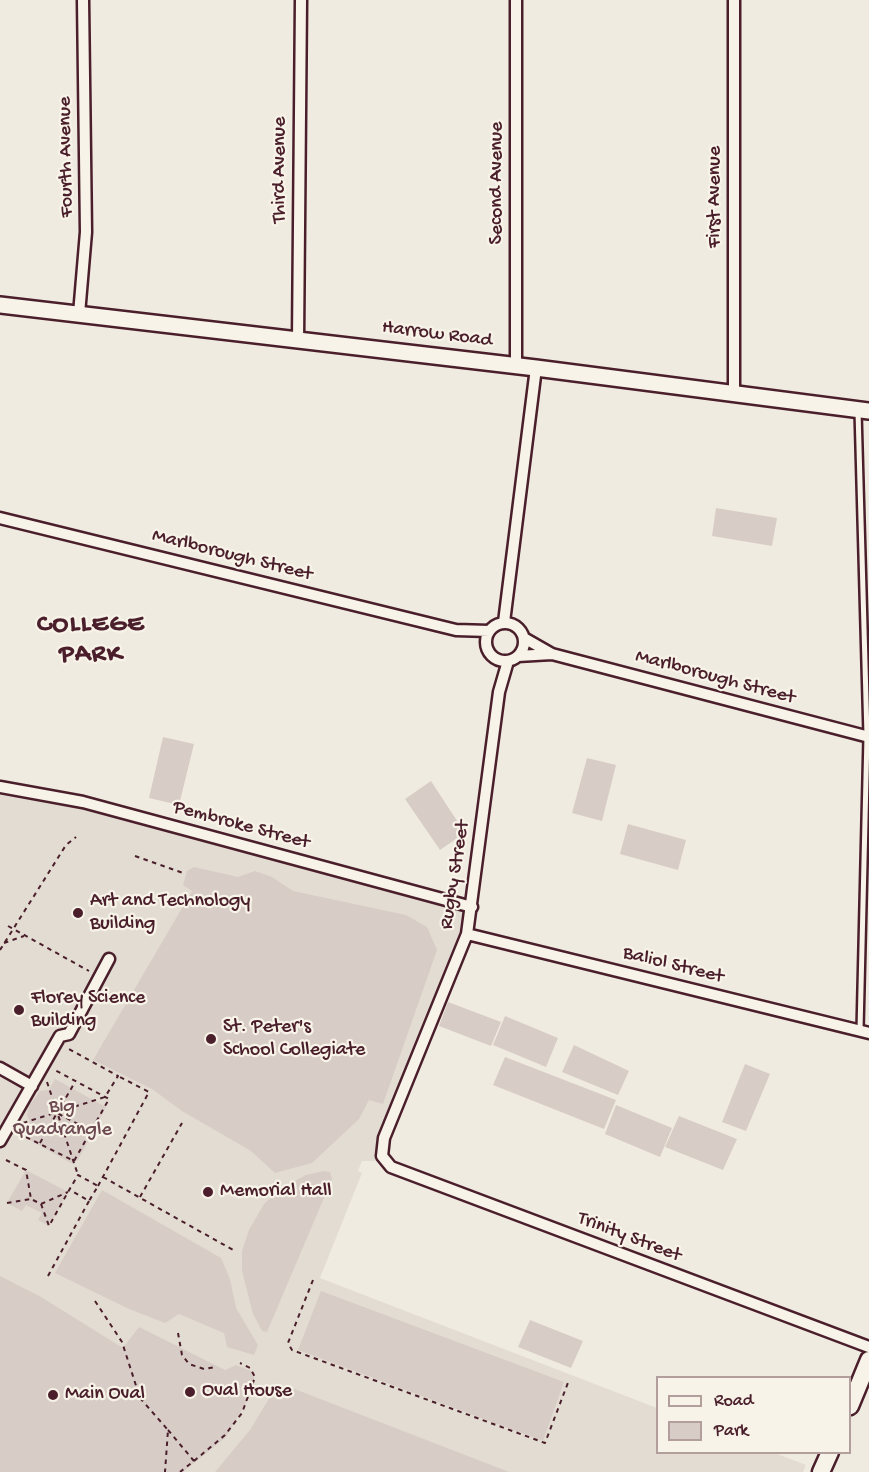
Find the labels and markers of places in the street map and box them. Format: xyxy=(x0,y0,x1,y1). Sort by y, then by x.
place label: Art and Technology Building xyxy=(90,890,250,937)
marker: Art and Technology Building xyxy=(71,906,85,920)
place label: Florey Science Building xyxy=(31,987,145,1034)
marker: Florey Science Building xyxy=(12,1003,26,1017)
place label: St. Peter's School Collegiate xyxy=(223,1016,365,1063)
marker: St. Peter's School Collegiate xyxy=(204,1032,218,1046)
place label: Memorial Hall xyxy=(220,1180,332,1204)
marker: Memorial Hall xyxy=(201,1185,215,1199)
place label: Oval House xyxy=(202,1380,292,1404)
place label: Main Oval xyxy=(65,1383,145,1407)
marker: Oval House xyxy=(183,1385,197,1399)
marker: Main Oval xyxy=(46,1388,60,1402)

